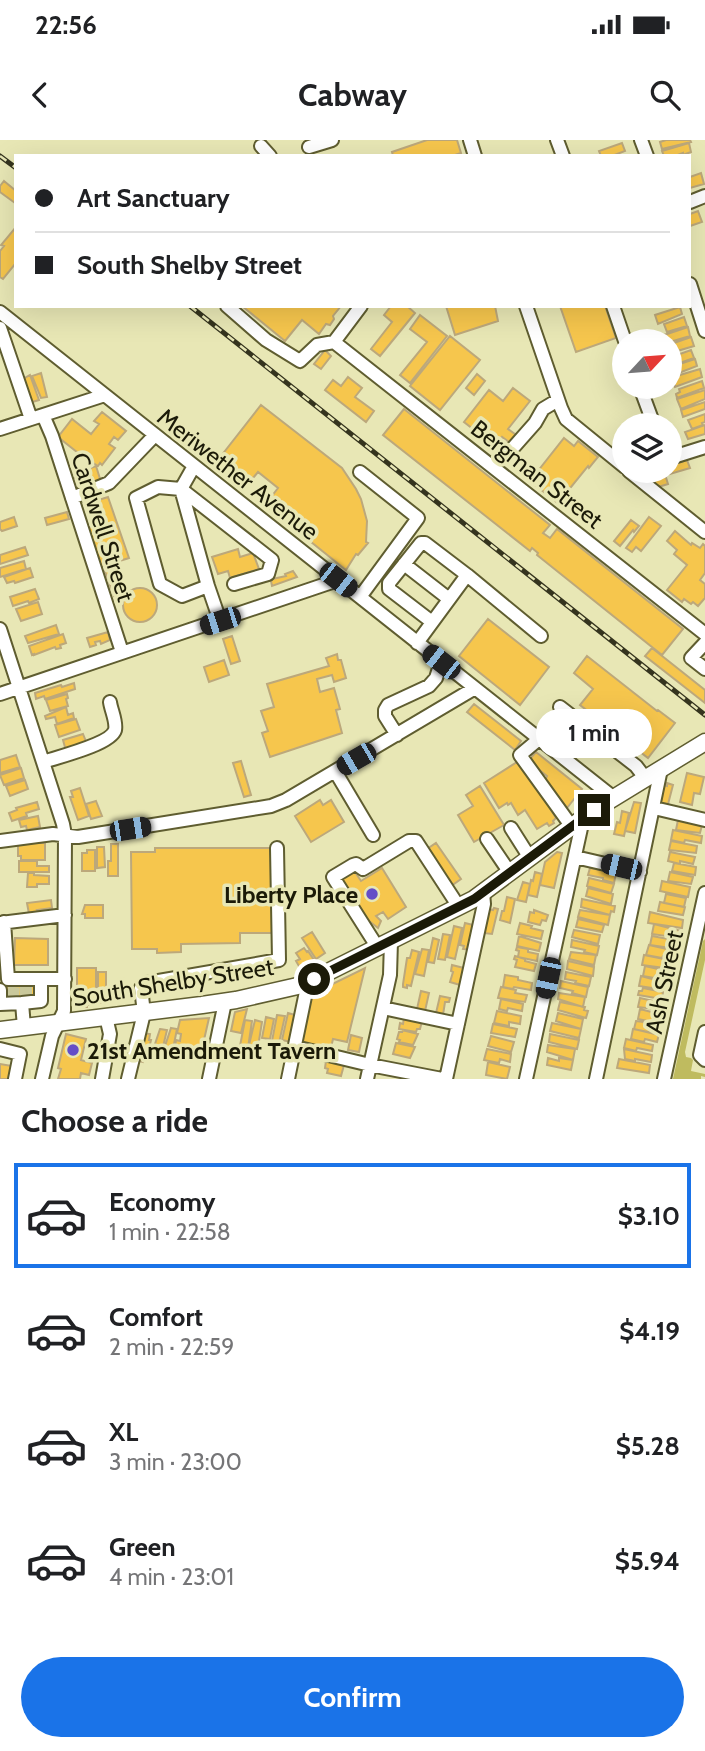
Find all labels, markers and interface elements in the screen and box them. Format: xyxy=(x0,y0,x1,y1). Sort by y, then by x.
text: 22:56 xyxy=(35,9,97,41)
text: Cabway xyxy=(298,75,407,114)
icon: back xyxy=(21,76,59,114)
icon: search xyxy=(646,76,684,114)
text: Art Sanctuary xyxy=(77,182,230,214)
text: South Shelby Street xyxy=(77,249,302,281)
north arrow xyxy=(612,329,682,399)
map controls xyxy=(612,329,682,483)
street label: Meriwether Avenue xyxy=(152,402,324,546)
button: layers xyxy=(612,413,682,483)
street label: Bergman Street xyxy=(465,414,609,534)
street label: Cardwell Street xyxy=(65,449,141,605)
car xyxy=(315,559,362,601)
car xyxy=(197,605,244,637)
car xyxy=(418,641,465,683)
callout: 1 min xyxy=(536,708,652,758)
text: 1 min xyxy=(568,719,620,747)
car xyxy=(333,739,380,779)
route end xyxy=(578,794,610,826)
car xyxy=(108,815,153,843)
car xyxy=(599,852,644,882)
place label: Liberty Place xyxy=(224,880,358,909)
marker: Liberty Place xyxy=(364,886,380,902)
street label: Ash Street xyxy=(639,928,689,1036)
street label: South Shelby Street xyxy=(70,952,276,1012)
car xyxy=(534,955,563,1001)
route start xyxy=(298,963,330,995)
place label: 21st Amendment Tavern xyxy=(87,1036,336,1065)
marker: 21st Amendment Tavern xyxy=(65,1042,81,1058)
text: Choose a ride xyxy=(21,1101,208,1140)
icon: car xyxy=(25,1184,88,1247)
text: Economy xyxy=(109,1186,215,1218)
text: $3.10 xyxy=(618,1200,680,1232)
text: 1 min · 22:58 xyxy=(109,1218,231,1246)
icon: car xyxy=(25,1299,88,1362)
text: Comfort xyxy=(109,1301,203,1333)
text: $4.19 xyxy=(619,1315,680,1347)
text: 2 min · 22:59 xyxy=(109,1333,234,1361)
icon: car xyxy=(25,1414,88,1477)
text: XL xyxy=(109,1416,138,1448)
text: $5.28 xyxy=(616,1430,680,1462)
text: 3 min · 23:00 xyxy=(109,1448,242,1476)
icon: car xyxy=(25,1529,88,1592)
text: Green xyxy=(109,1531,176,1563)
text: $5.94 xyxy=(615,1545,680,1577)
text: 4 min · 23:01 xyxy=(109,1563,234,1591)
button: Confirm xyxy=(21,1657,684,1737)

